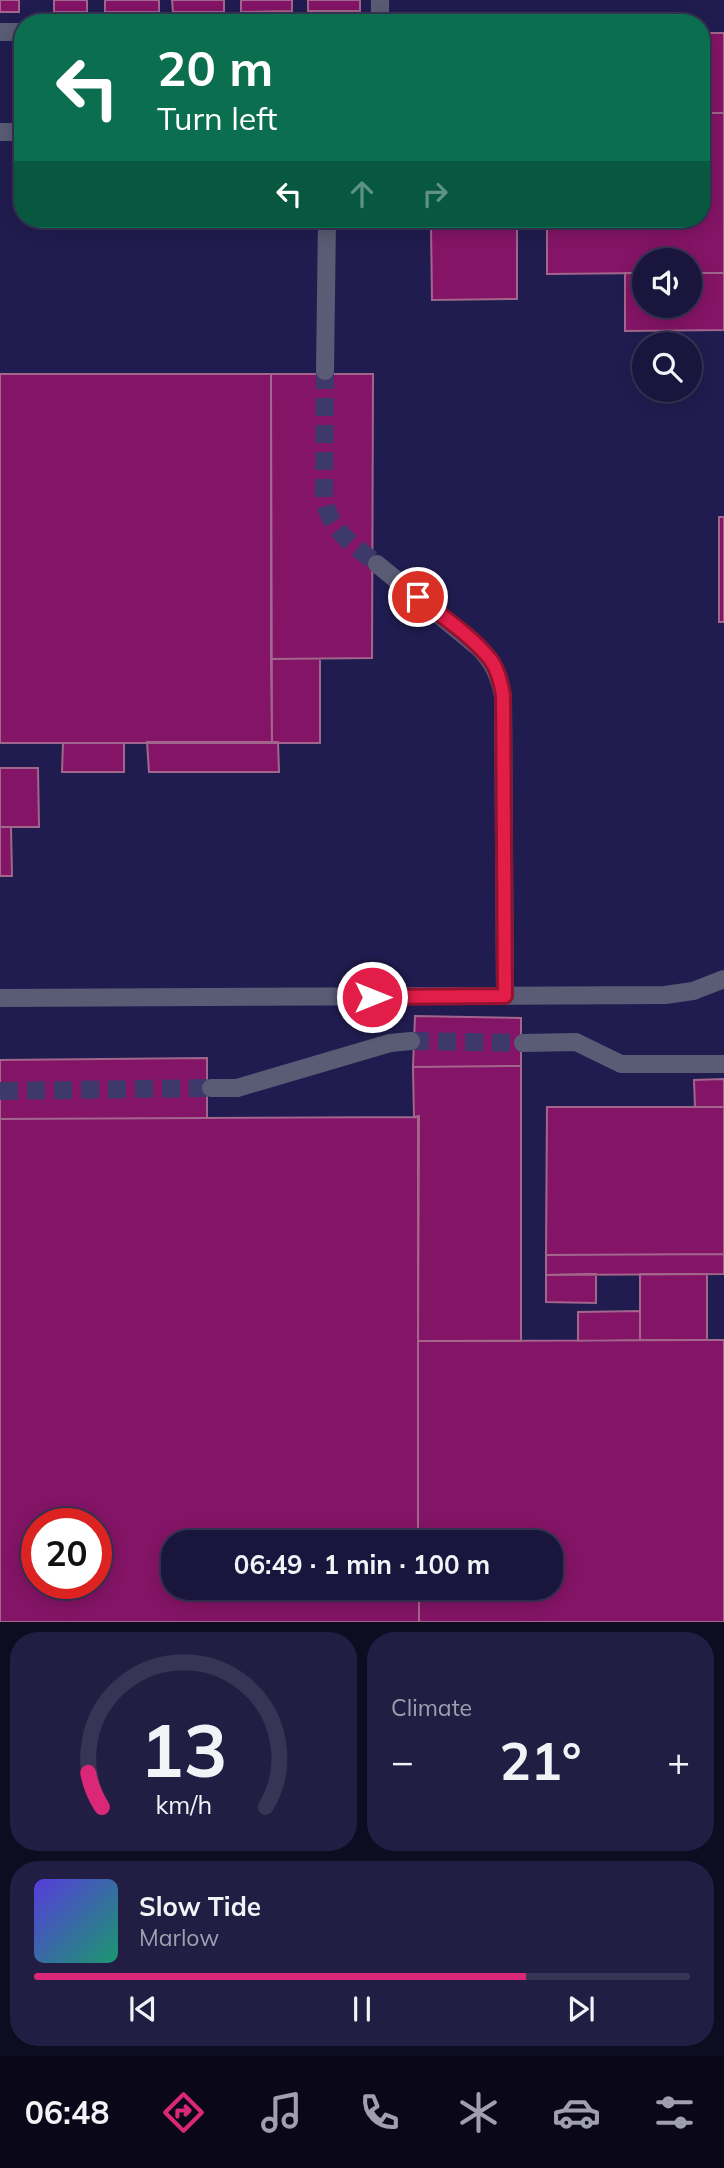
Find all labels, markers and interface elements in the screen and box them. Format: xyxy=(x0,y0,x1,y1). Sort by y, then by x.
text: 20 m xyxy=(157,37,273,98)
icon: left xyxy=(42,42,133,133)
text: Turn left xyxy=(157,98,277,138)
icon: left xyxy=(270,175,308,213)
icon: ahead xyxy=(343,175,381,213)
icon: right xyxy=(416,175,454,213)
map controls xyxy=(632,248,702,402)
button: sound xyxy=(632,248,702,318)
button: search xyxy=(632,332,702,402)
pin xyxy=(388,567,448,627)
icon: arrive xyxy=(399,578,437,616)
position arrow xyxy=(335,960,409,1034)
speed limit sign: 20 xyxy=(21,1508,112,1599)
text: 06:49 · 1 min · 100 m xyxy=(234,1548,490,1581)
text: Climate xyxy=(391,1693,472,1722)
text: 13 xyxy=(140,1705,227,1796)
text: 21° xyxy=(499,1728,582,1793)
text: − xyxy=(391,1737,414,1785)
text: + xyxy=(667,1737,690,1785)
text: km/h xyxy=(155,1789,212,1820)
text: Slow Tide xyxy=(139,1890,261,1923)
text: Marlow xyxy=(139,1923,219,1952)
icon: previous xyxy=(124,1990,162,2028)
icon: pause xyxy=(343,1990,381,2028)
icon: next xyxy=(562,1990,600,2028)
icon: directions xyxy=(159,2088,208,2137)
icon: music xyxy=(257,2088,306,2137)
icon: phone xyxy=(355,2088,404,2137)
icon: climate xyxy=(454,2088,503,2137)
icon: car xyxy=(552,2088,601,2137)
icon: filters xyxy=(650,2088,699,2137)
text: 06:48 xyxy=(25,2092,109,2132)

